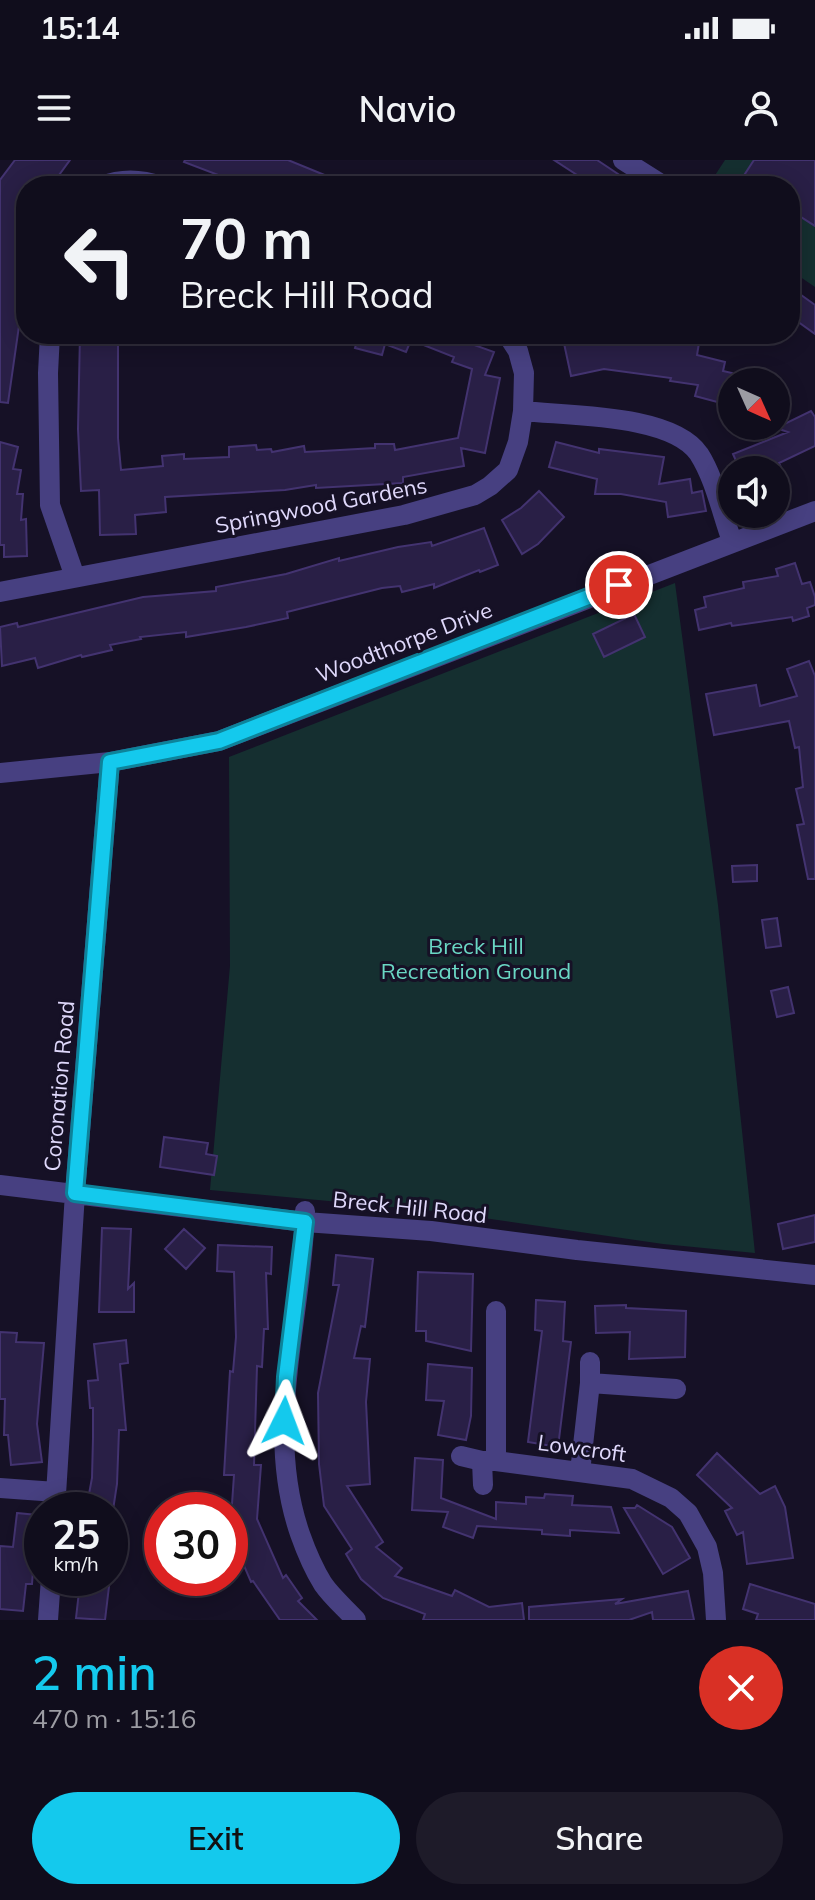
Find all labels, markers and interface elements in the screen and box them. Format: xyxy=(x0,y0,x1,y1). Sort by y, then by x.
text: 15:14 xyxy=(40,9,119,47)
icon: menu xyxy=(32,86,76,130)
text: Navio xyxy=(359,86,456,131)
icon: person xyxy=(739,86,783,130)
text: 70 m xyxy=(180,203,313,273)
icon: left xyxy=(48,208,152,312)
text: Breck Hill Road xyxy=(180,272,434,317)
north arrow xyxy=(718,368,790,440)
map controls xyxy=(718,368,790,528)
button: sound xyxy=(718,456,790,528)
street label: Springwood Gardens xyxy=(213,471,429,539)
pin xyxy=(585,551,653,619)
icon: arrive xyxy=(597,563,641,607)
street label: Woodthorpe Drive xyxy=(312,595,496,689)
park label: Breck Hill Recreation Ground xyxy=(381,932,571,985)
street label: Coronation Road xyxy=(38,999,80,1173)
street label: Breck Hill Road xyxy=(331,1185,489,1229)
position arrow xyxy=(242,1379,326,1463)
street label: Lowcroft xyxy=(536,1428,628,1468)
speed limit sign: 30 xyxy=(144,1492,248,1596)
text: 25 xyxy=(52,1509,100,1559)
text: km/h xyxy=(53,1551,99,1576)
text: 2 min xyxy=(32,1642,157,1702)
button: close xyxy=(699,1646,783,1730)
text: 470 m · 15:16 xyxy=(32,1702,196,1735)
button: Exit xyxy=(32,1792,400,1884)
button: Share xyxy=(416,1792,783,1884)

